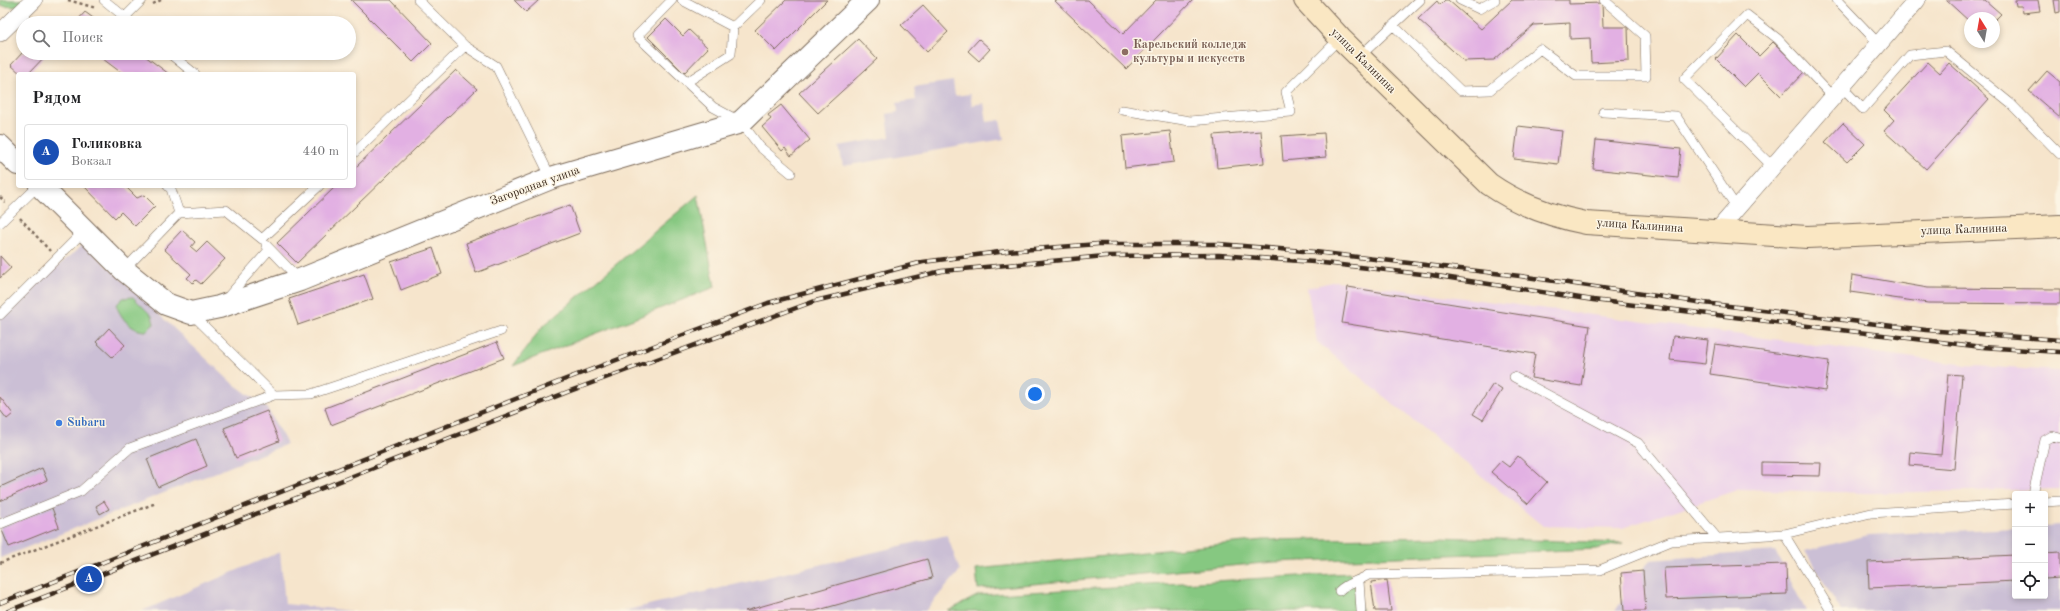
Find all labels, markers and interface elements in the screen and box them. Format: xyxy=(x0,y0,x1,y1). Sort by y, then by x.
north arrow xyxy=(1964,12,2000,48)
search box xyxy=(16,16,356,60)
street label: улица Калинина xyxy=(1328,26,1398,96)
icon: search xyxy=(30,27,52,49)
text: Поиск xyxy=(62,31,103,46)
place label: Карельский колледж культуры и искусств xyxy=(1133,39,1247,65)
marker: Карельский колледж культуры и искусств xyxy=(1120,47,1130,57)
text: Рядом xyxy=(32,90,81,107)
text: Голиковка xyxy=(71,137,142,152)
text: A xyxy=(41,145,51,158)
text: 440 m xyxy=(302,145,339,158)
text: Вокзал xyxy=(71,155,112,168)
street label: Загородная улица xyxy=(489,164,582,208)
street label: улица Калинина xyxy=(1596,217,1684,235)
street label: улица Калинина xyxy=(1920,222,2008,238)
your location xyxy=(1025,384,1045,404)
place label: Subaru xyxy=(67,417,106,429)
marker: Subaru xyxy=(54,418,64,428)
map controls xyxy=(2012,491,2048,599)
button: + xyxy=(2012,491,2048,527)
button: − xyxy=(2012,527,2048,563)
button: locate xyxy=(2012,563,2048,599)
pin: A xyxy=(76,564,102,594)

